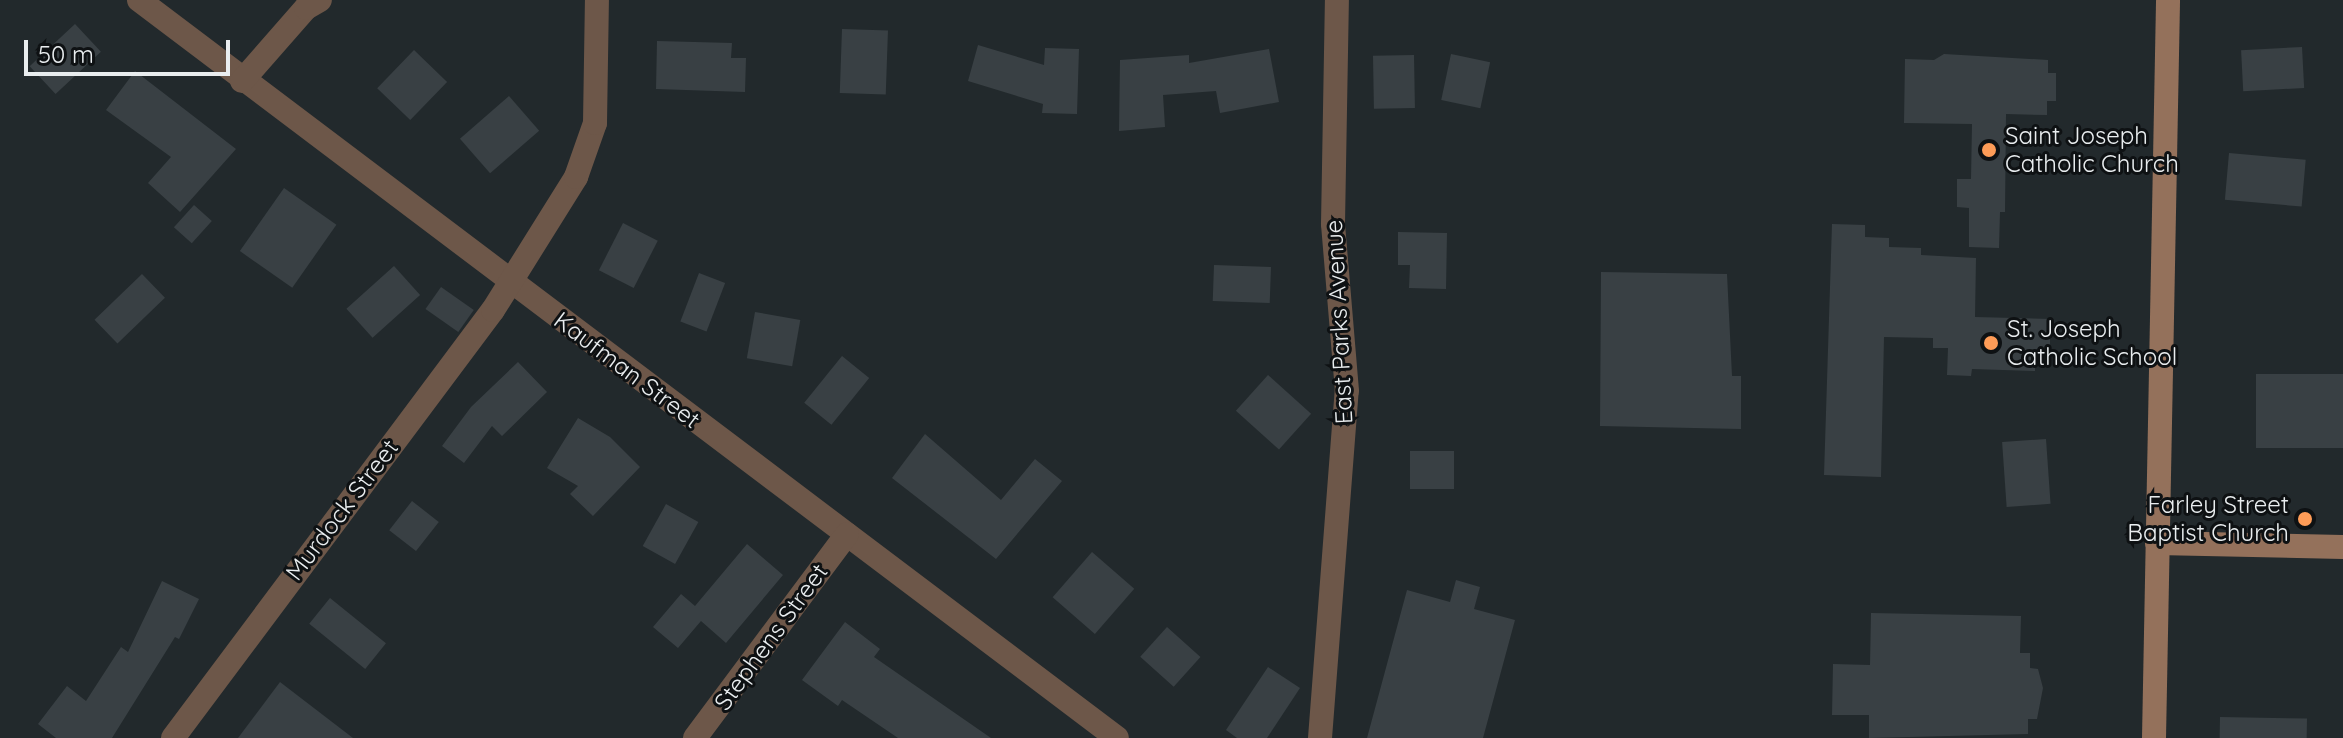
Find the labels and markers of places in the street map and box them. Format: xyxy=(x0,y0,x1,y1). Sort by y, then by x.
place label: Saint Joseph Catholic Church xyxy=(2005,122,2179,178)
marker: Saint Joseph Catholic Church xyxy=(1980,141,1998,159)
place label: St. Joseph Catholic School xyxy=(2007,315,2177,371)
marker: St. Joseph Catholic School xyxy=(1982,334,2000,352)
place label: Farley Street Baptist Church xyxy=(2127,491,2289,547)
marker: Farley Street Baptist Church xyxy=(2296,510,2314,528)

